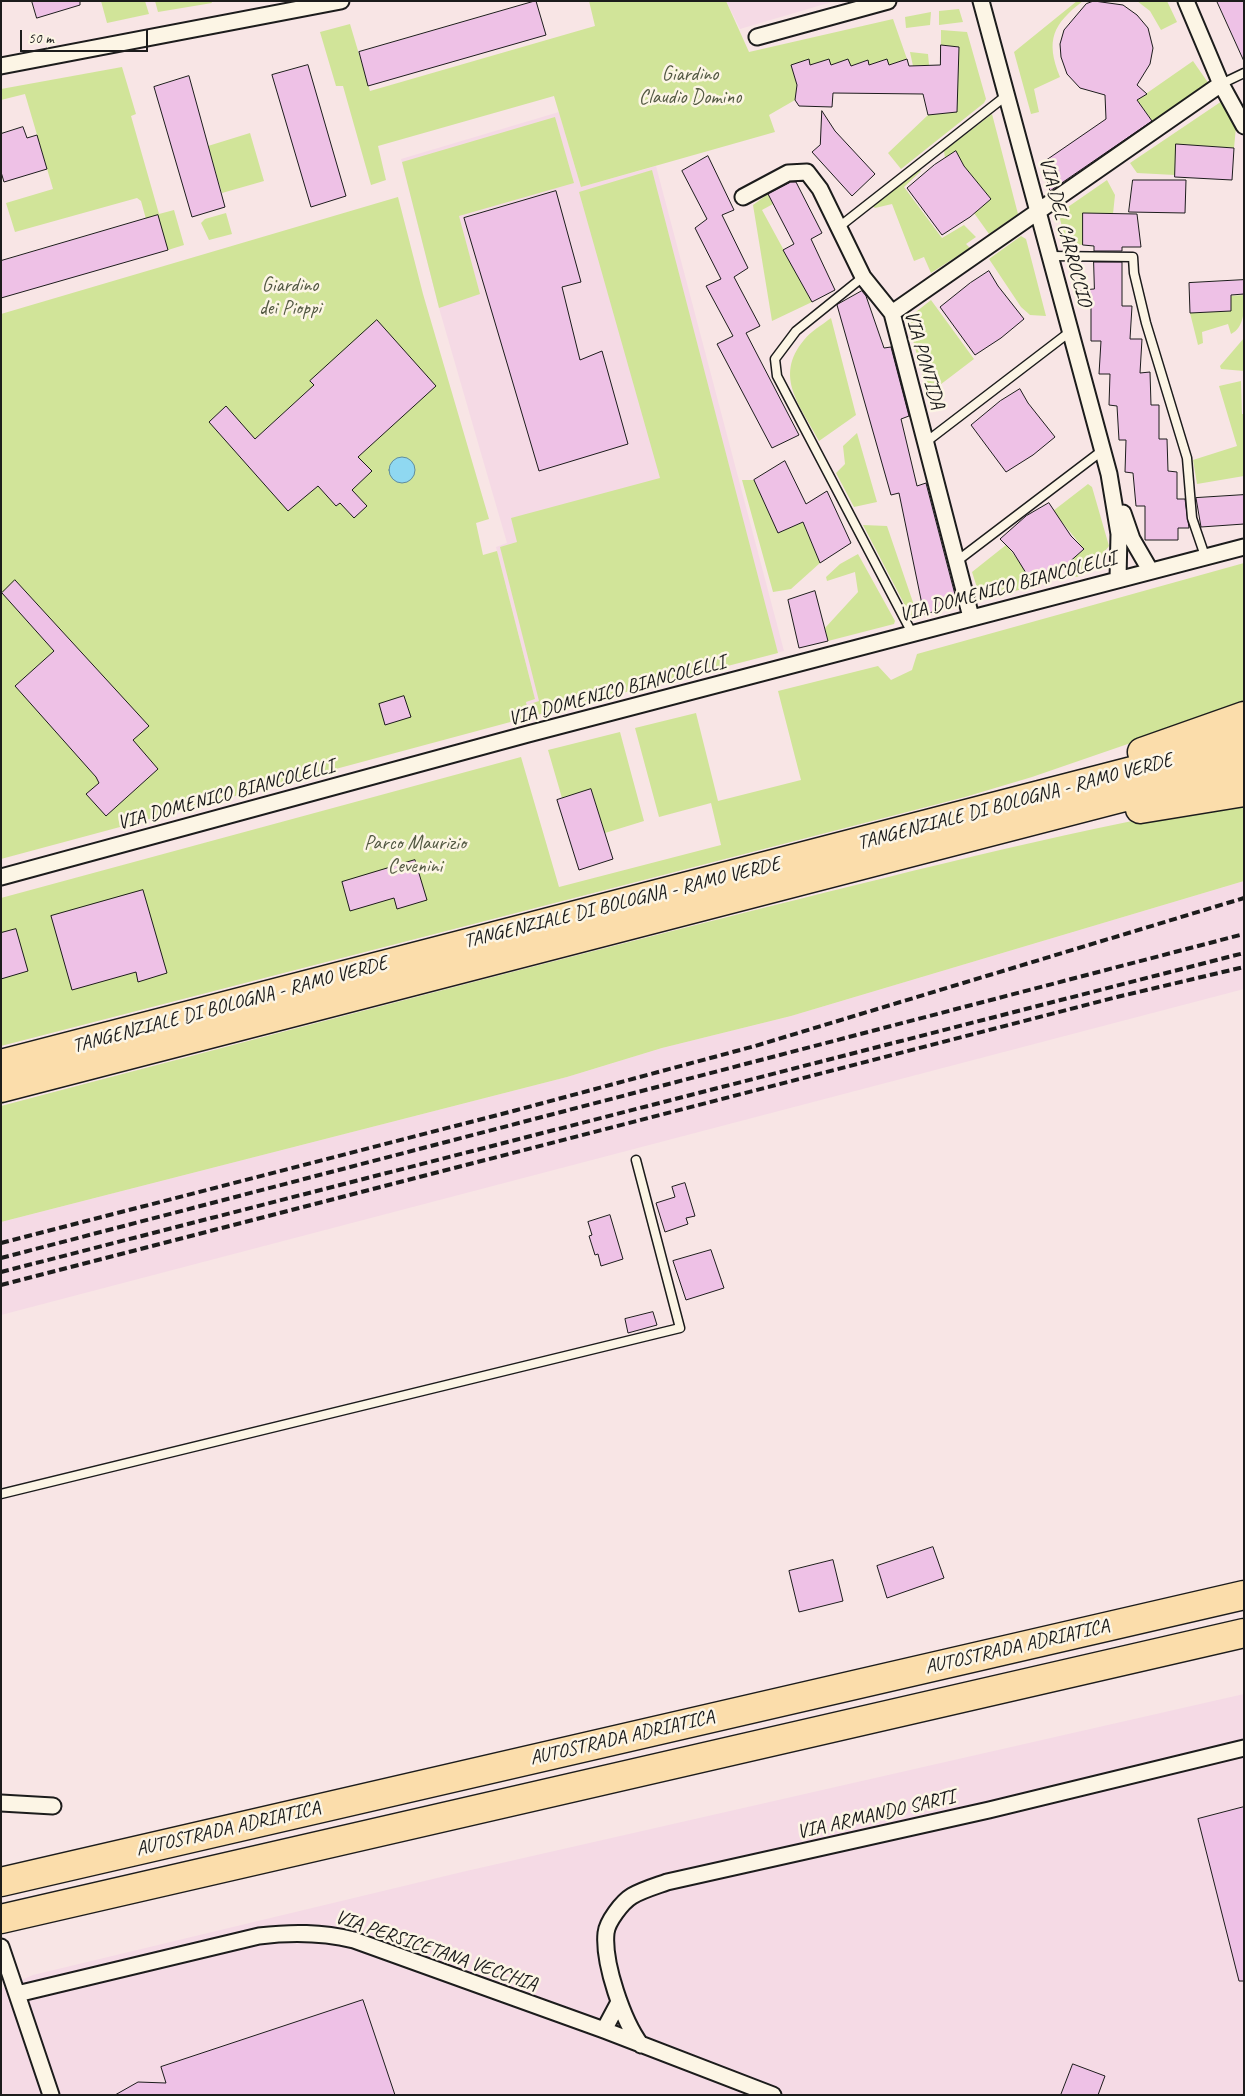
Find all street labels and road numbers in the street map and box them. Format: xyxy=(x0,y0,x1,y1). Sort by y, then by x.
street label: VIA DEL CARROCCIO xyxy=(1034,155,1096,309)
street label: VIA PONTIDA xyxy=(898,308,950,412)
street label: VIA DOMENICO BIANCOLELLI xyxy=(897,546,1119,628)
street label: VIA DOMENICO BIANCOLELLI xyxy=(506,650,728,732)
street label: TANGENZIALE DI BOLOGNA - RAMO VERDE xyxy=(855,748,1175,856)
street label: VIA DOMENICO BIANCOLELLI xyxy=(115,754,337,836)
street label: TANGENZIALE DI BOLOGNA - RAMO VERDE xyxy=(461,852,783,954)
street label: TANGENZIALE DI BOLOGNA - RAMO VERDE xyxy=(70,951,390,1059)
street label: AUTOSTRADA ADRIATICA xyxy=(923,1614,1111,1680)
street label: AUTOSTRADA ADRIATICA xyxy=(528,1705,716,1771)
street label: VIA ARMANDO SARTI xyxy=(795,1785,957,1845)
street label: AUTOSTRADA ADRIATICA xyxy=(134,1796,322,1862)
street label: VIA PERSICETANA VECCHIA xyxy=(332,1905,540,1997)

